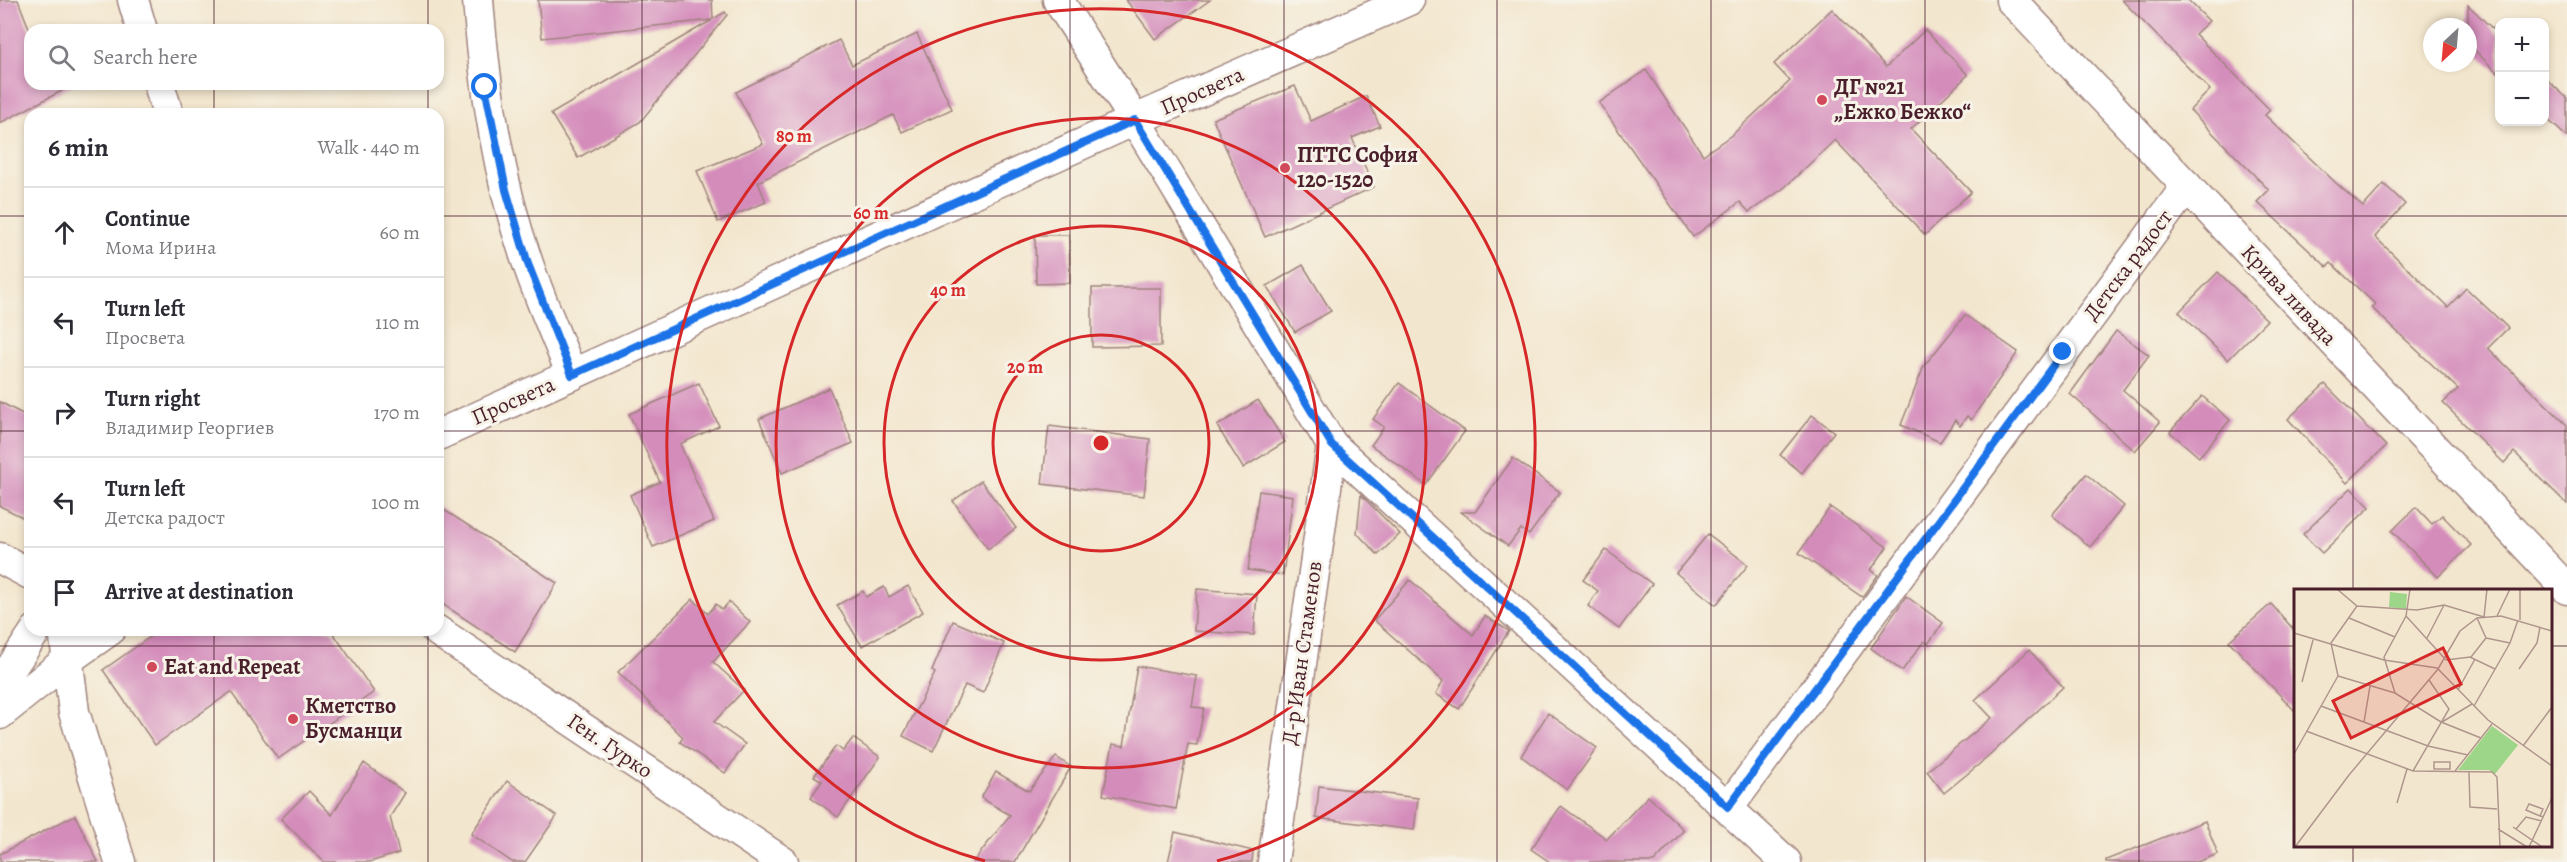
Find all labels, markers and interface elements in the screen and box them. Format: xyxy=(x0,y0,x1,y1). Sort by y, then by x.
north arrow xyxy=(2423,18,2477,72)
map controls xyxy=(2495,18,2549,126)
button: + xyxy=(2495,18,2549,72)
search box xyxy=(24,24,444,90)
icon: search xyxy=(45,41,78,74)
text: Search here xyxy=(93,42,198,72)
street label: Просвета xyxy=(1156,59,1249,123)
place label: ДГ №21 „Ежко Бежко“ xyxy=(1834,72,1971,127)
button: − xyxy=(2495,72,2549,126)
route start xyxy=(471,73,497,99)
marker: ДГ №21 „Ежко Бежко“ xyxy=(1815,93,1829,107)
text: 80 m xyxy=(776,124,812,148)
text: 6 min xyxy=(48,130,109,165)
text: Walk · 440 m xyxy=(318,134,420,161)
place label: ПТТС София 120-1520 xyxy=(1297,140,1418,195)
marker: ПТТС София 120-1520 xyxy=(1278,161,1292,175)
text: 60 m xyxy=(853,201,889,225)
street label: Детска радост xyxy=(2076,203,2180,327)
text: Continue xyxy=(105,204,190,234)
icon: ahead xyxy=(48,216,81,249)
text: 60 m xyxy=(380,219,420,246)
text: Мома Ирина xyxy=(105,234,216,261)
street label: Крива ливада xyxy=(2234,238,2344,353)
text: 40 m xyxy=(930,278,966,302)
text: Turn left xyxy=(105,294,185,324)
icon: left xyxy=(48,306,81,339)
text: 110 m xyxy=(375,309,420,336)
text: Просвета xyxy=(105,324,185,351)
route end xyxy=(2049,338,2075,364)
text: 20 m xyxy=(1007,355,1043,379)
street label: Просвета xyxy=(467,369,560,433)
text: Turn right xyxy=(105,384,201,414)
icon: right xyxy=(48,396,81,429)
text: 170 m xyxy=(374,399,420,426)
text: Владимир Георгиев xyxy=(105,414,274,441)
centre of rings xyxy=(1091,433,1111,453)
text: Turn left xyxy=(105,474,185,504)
icon: left xyxy=(48,486,81,519)
text: 100 m xyxy=(371,489,420,516)
text: Детска радост xyxy=(105,504,225,531)
street label: Д-р Иван Стаменов xyxy=(1274,559,1330,747)
icon: arrive xyxy=(48,576,81,609)
text: Arrive at destination xyxy=(105,577,294,607)
inset map xyxy=(2294,589,2552,847)
place label: Eat and Repeat xyxy=(164,652,301,682)
marker: Eat and Repeat xyxy=(145,660,159,674)
place label: Кметство Бусманци xyxy=(305,691,402,746)
street label: Ген. Гурко xyxy=(561,706,659,786)
marker: Кметство Бусманци xyxy=(286,712,300,726)

